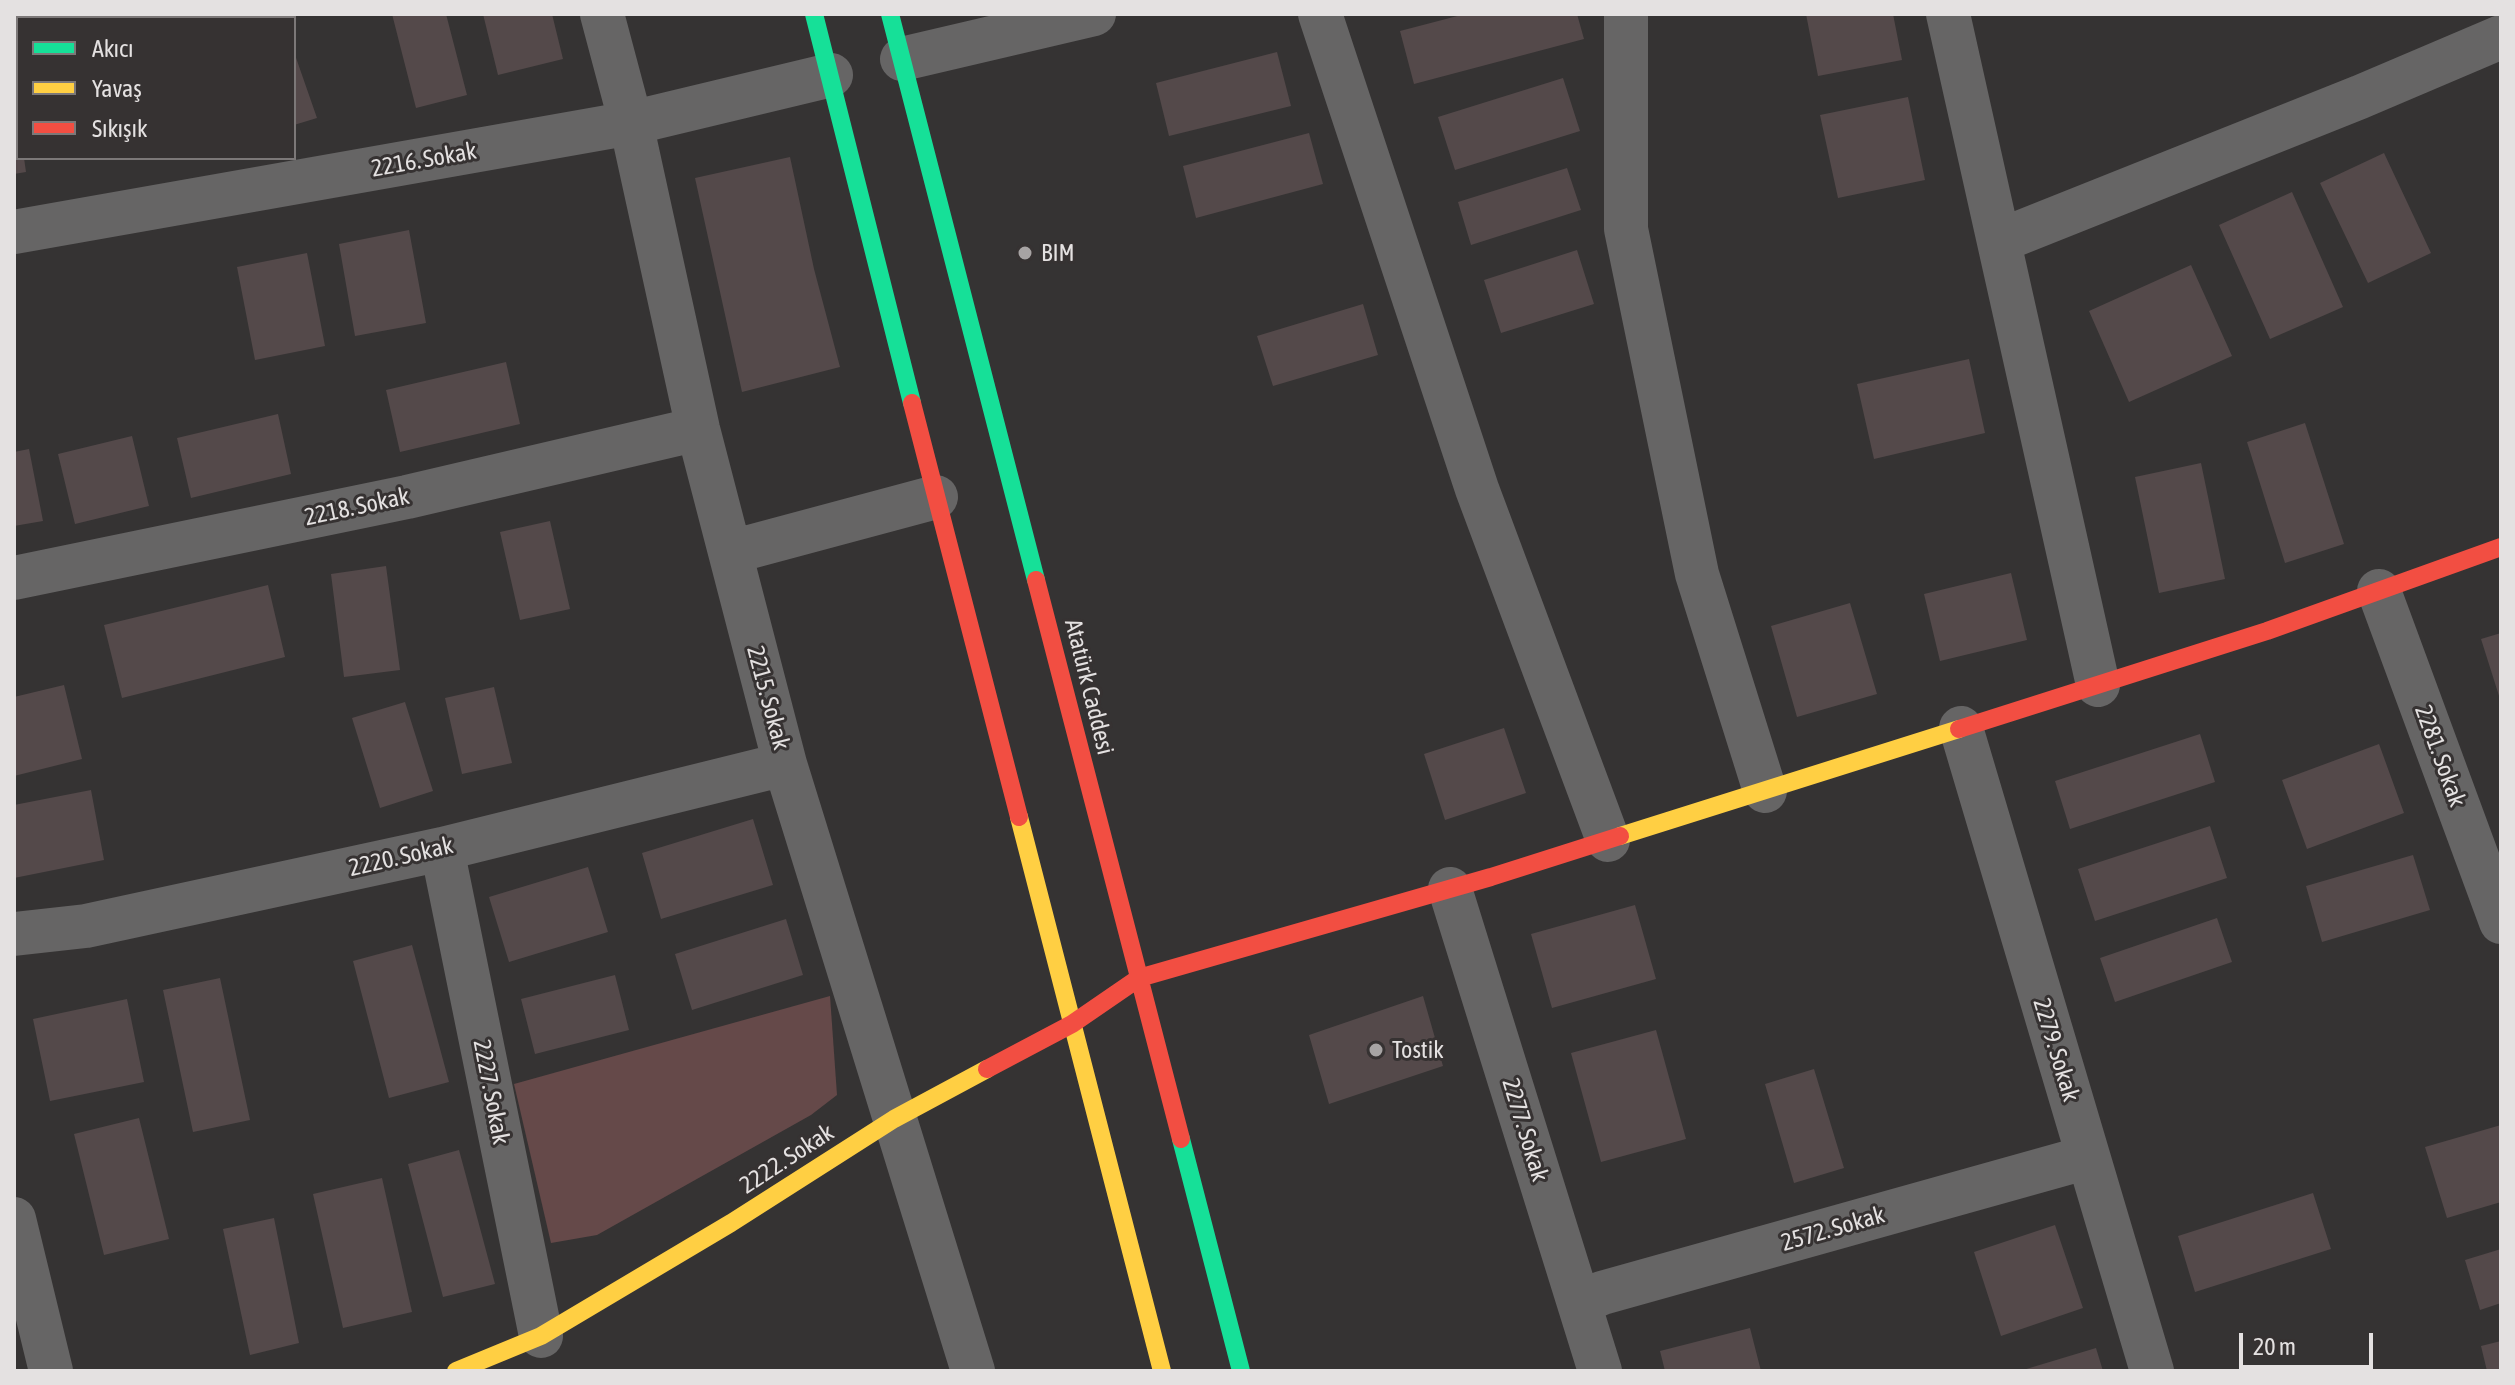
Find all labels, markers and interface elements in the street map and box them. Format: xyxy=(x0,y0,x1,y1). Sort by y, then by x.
legend xyxy=(16,16,296,160)
text: Akıcı xyxy=(92,35,134,62)
text: Yavaş xyxy=(92,75,142,102)
text: Sıkışık xyxy=(92,115,148,142)
street label: 2216. Sokak xyxy=(369,137,479,183)
place label: BIM xyxy=(1041,239,1075,267)
marker: BIM xyxy=(1016,244,1034,262)
street label: 2218. Sokak xyxy=(302,482,412,532)
street label: Atatürk Caddesi xyxy=(1058,616,1120,758)
street label: 2215. Sokak xyxy=(740,643,796,753)
street label: 2281. Sokak xyxy=(2408,701,2472,811)
street label: 2220. Sokak xyxy=(346,831,456,883)
street label: 2279. Sokak xyxy=(2027,995,2085,1105)
place label: Tostik xyxy=(1392,1036,1444,1064)
street label: 2227. Sokak xyxy=(467,1037,515,1147)
marker: Tostik xyxy=(1367,1041,1385,1059)
street label: 2277. Sokak xyxy=(1496,1075,1554,1185)
street label: 2222. Sokak xyxy=(735,1118,839,1200)
street label: 2572. Sokak xyxy=(1778,1201,1888,1257)
scale bar xyxy=(2243,1317,2377,1367)
text: 20 m xyxy=(2253,1333,2296,1360)

